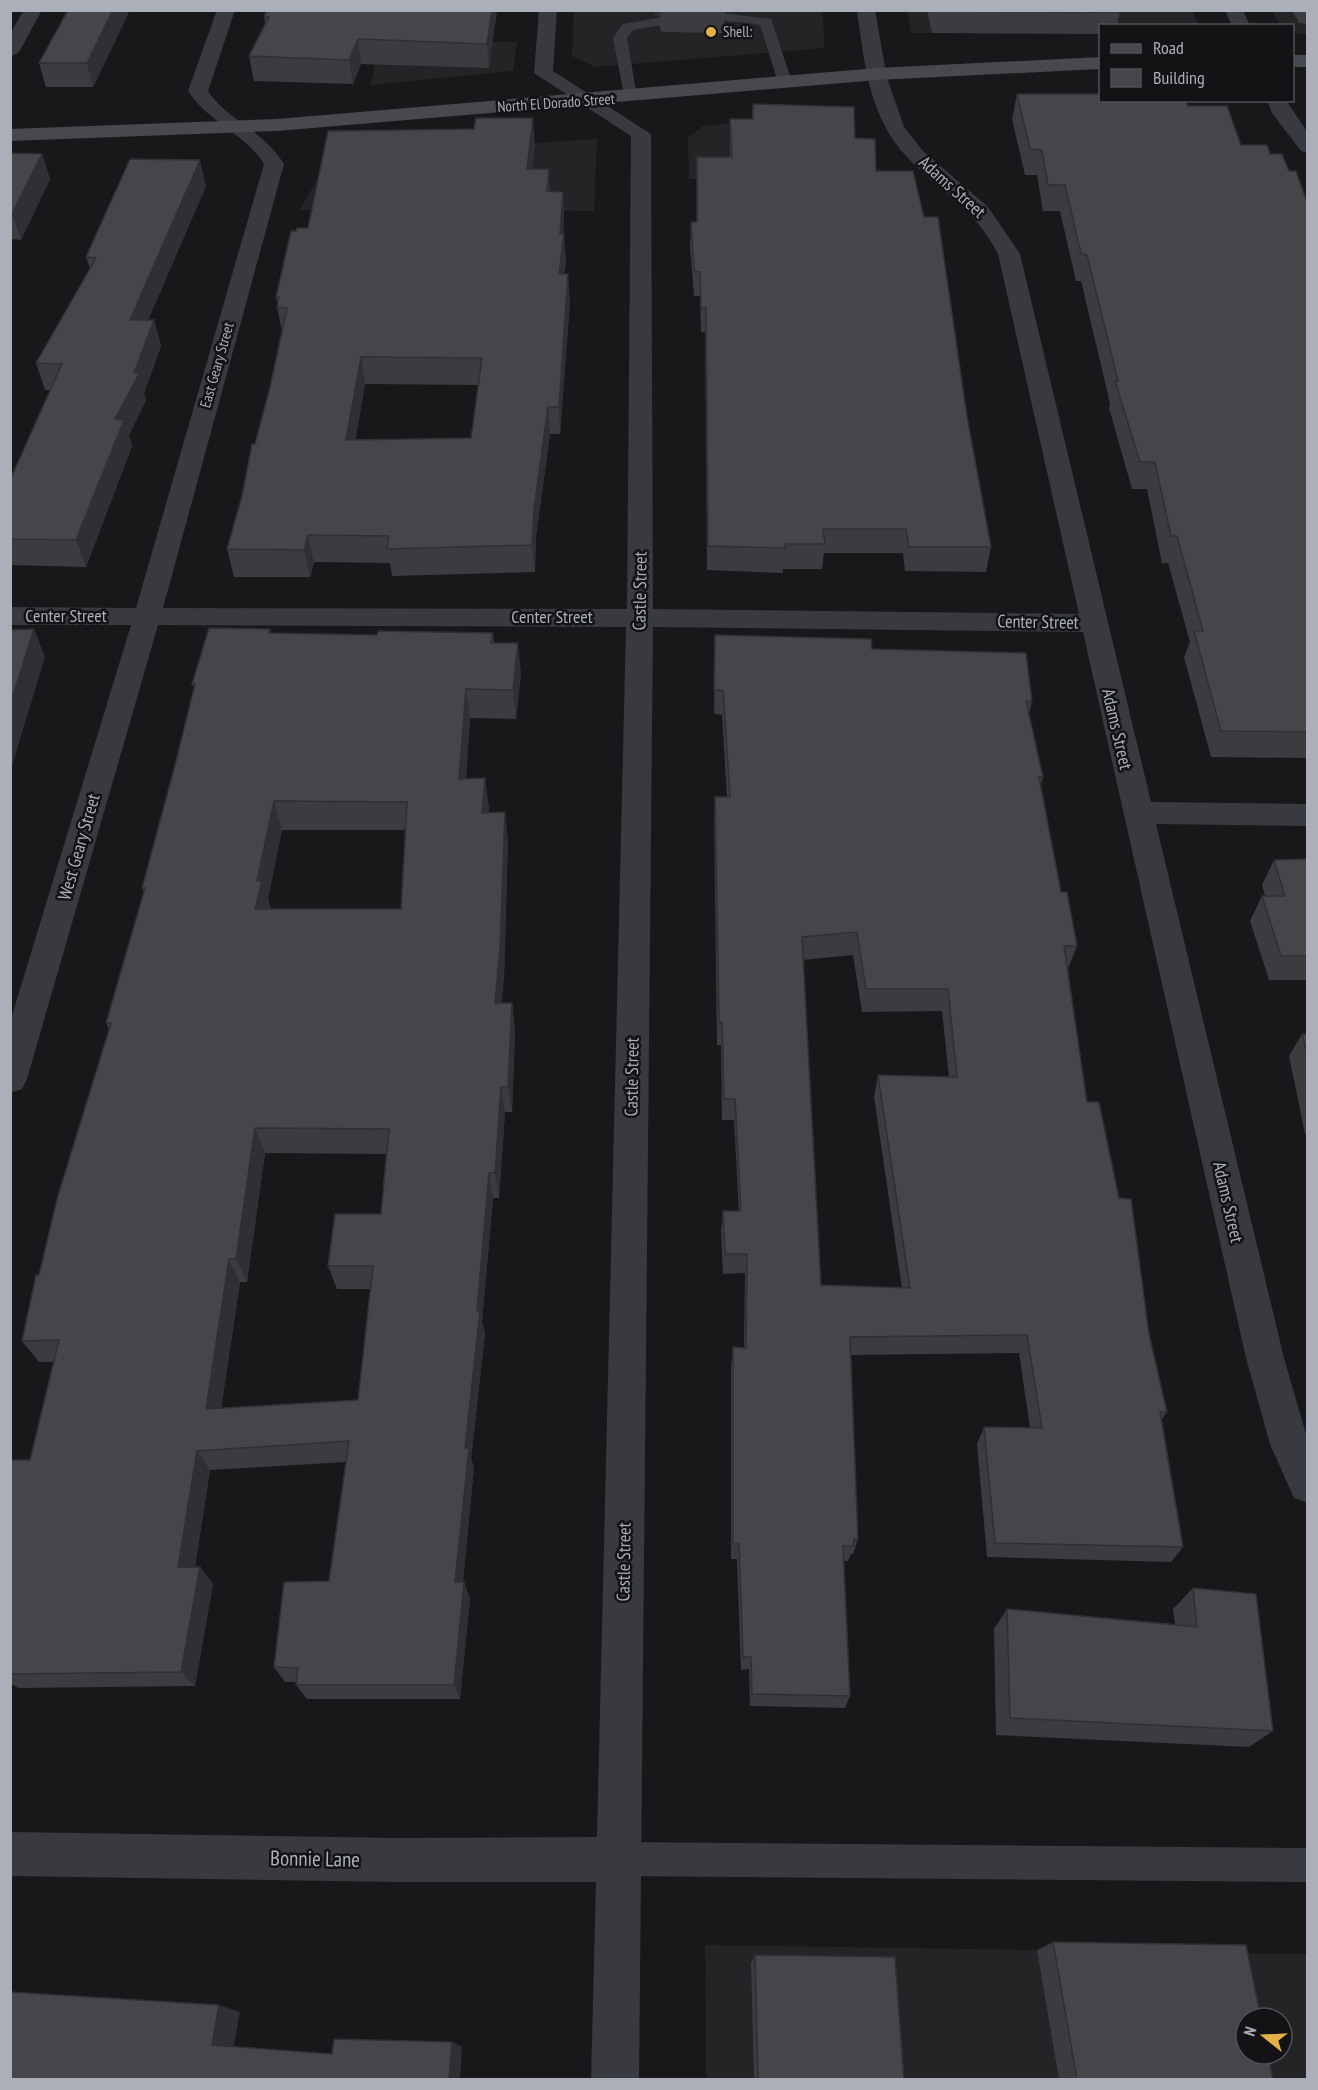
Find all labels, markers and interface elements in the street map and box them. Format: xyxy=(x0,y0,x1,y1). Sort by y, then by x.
place label: Shell: xyxy=(723,22,752,41)
legend xyxy=(1099,24,1294,102)
marker: Shell: xyxy=(704,25,718,39)
text: Road xyxy=(1153,36,1184,59)
text: Building xyxy=(1153,66,1205,89)
street label: North El Dorado Street xyxy=(497,89,615,116)
street label: Adams Street xyxy=(914,151,991,223)
street label: East Geary Street xyxy=(195,320,238,410)
street label: Castle Street xyxy=(627,551,652,631)
street label: Center Street xyxy=(25,604,107,627)
street label: Center Street xyxy=(511,605,593,628)
street label: Center Street xyxy=(997,609,1079,634)
street label: Adams Street xyxy=(1097,686,1138,772)
street label: West Geary Street xyxy=(52,791,105,903)
street label: Castle Street xyxy=(619,1037,644,1117)
street label: Adams Street xyxy=(1208,1159,1249,1245)
street label: Castle Street xyxy=(611,1522,636,1602)
street label: Bonnie Lane xyxy=(270,1844,360,1873)
north arrow xyxy=(1234,2006,1294,2066)
text: N xyxy=(1239,2024,1261,2039)

